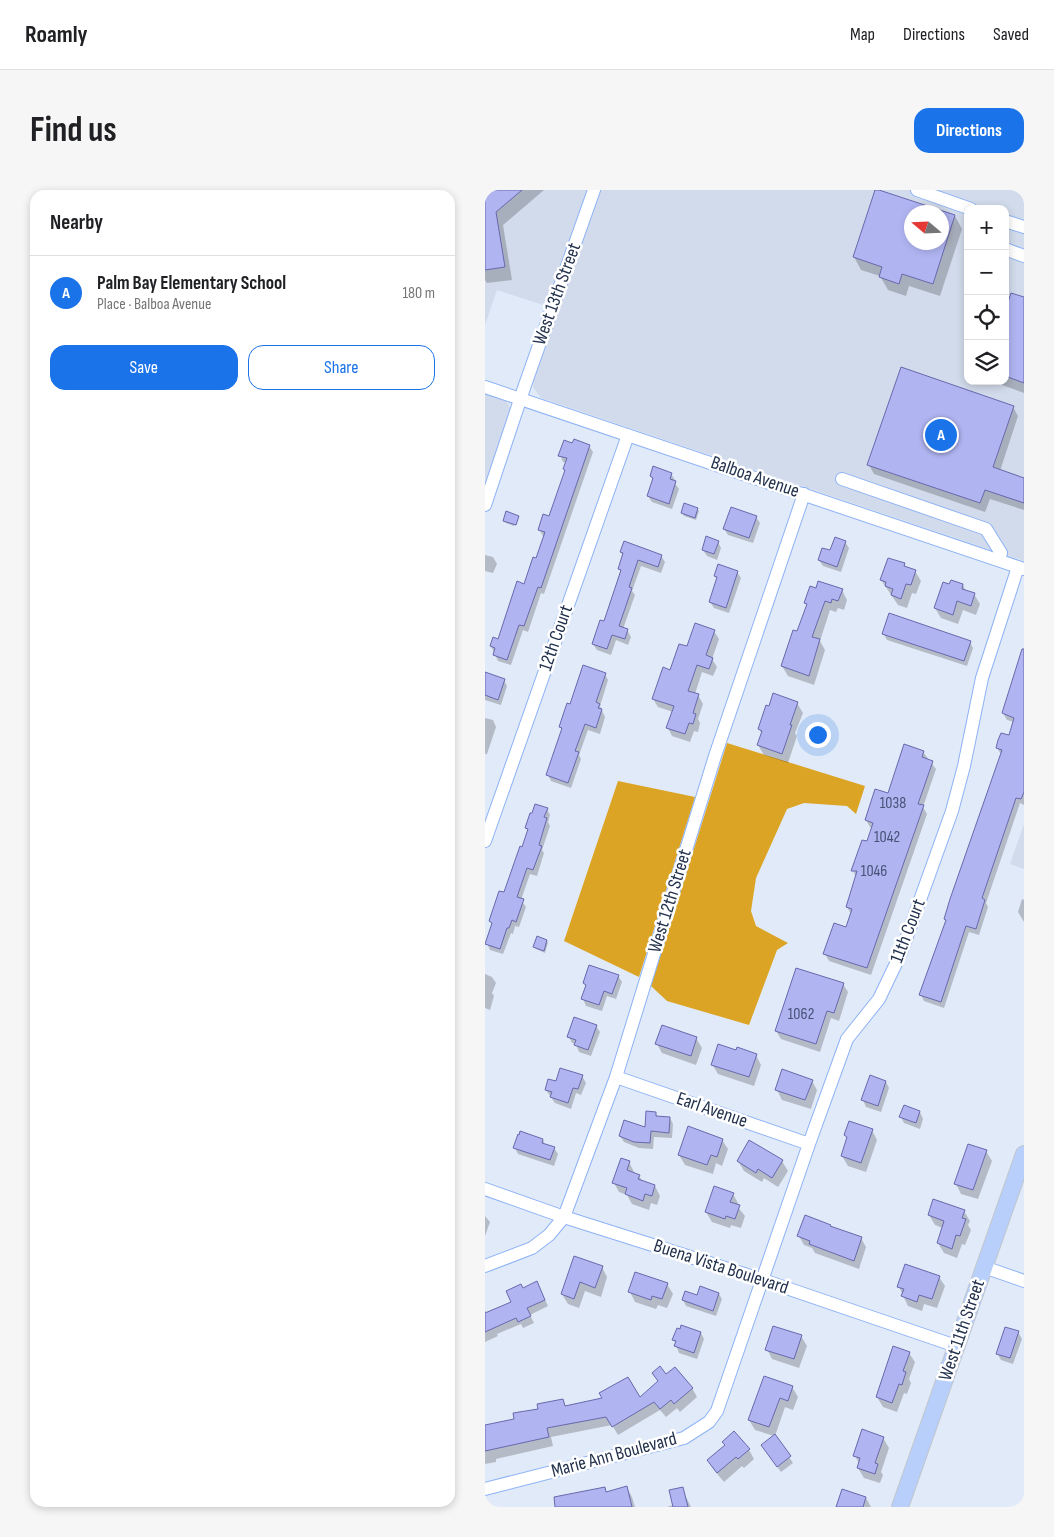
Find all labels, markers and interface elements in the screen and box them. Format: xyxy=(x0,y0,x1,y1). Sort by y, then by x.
text: Roamly xyxy=(25,20,88,49)
text: Map xyxy=(850,24,875,45)
text: Directions xyxy=(903,24,965,45)
text: Saved xyxy=(993,24,1029,45)
button: Directions xyxy=(914,108,1024,153)
text: Find us xyxy=(30,109,117,152)
north arrow xyxy=(904,205,949,250)
map controls xyxy=(964,205,1009,385)
button: + xyxy=(964,205,1009,250)
text: Nearby xyxy=(50,210,103,235)
street label: West 13th Street xyxy=(528,240,586,348)
button: − xyxy=(964,250,1009,295)
text: Palm Bay Elementary School xyxy=(97,272,286,295)
text: A xyxy=(62,284,70,303)
text: 180 m xyxy=(402,284,435,303)
text: Place · Balboa Avenue xyxy=(97,295,211,314)
button: locate xyxy=(964,295,1009,340)
button: layers xyxy=(964,340,1009,385)
button: Save xyxy=(50,345,238,390)
button: Share xyxy=(248,345,435,390)
pin: A xyxy=(925,416,957,454)
street label: Balboa Avenue xyxy=(708,451,802,503)
street label: 12th Court xyxy=(534,602,578,674)
your location xyxy=(805,722,831,748)
house number: 1038 xyxy=(880,794,906,813)
house number: 1042 xyxy=(874,828,900,847)
street label: West 12th Street xyxy=(643,846,697,956)
house number: 1046 xyxy=(861,862,887,881)
street label: 11th Court xyxy=(885,896,931,966)
house number: 1062 xyxy=(788,1005,814,1024)
street label: Earl Avenue xyxy=(674,1087,750,1133)
street label: Buena Vista Boulevard xyxy=(651,1234,791,1300)
street label: West 11th Street xyxy=(934,1276,990,1384)
street label: Marie Ann Boulevard xyxy=(549,1427,679,1483)

